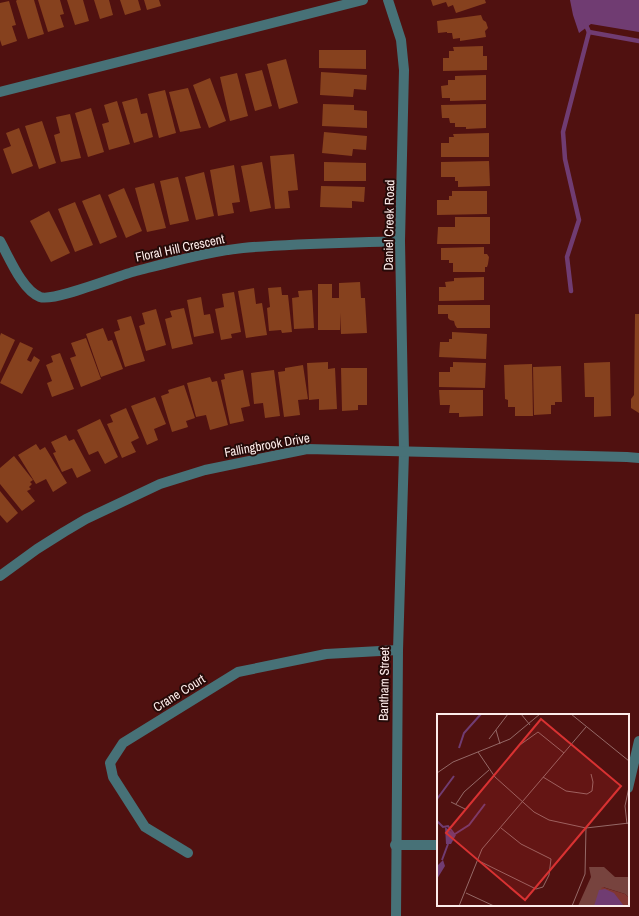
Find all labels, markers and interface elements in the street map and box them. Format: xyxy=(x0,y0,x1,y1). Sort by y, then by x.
street label: Daniel Creek Road xyxy=(380,179,398,270)
street label: Floral Hill Crescent xyxy=(134,230,226,266)
street label: Fallingbrook Drive xyxy=(223,429,311,461)
street label: Bantham Street xyxy=(375,647,393,721)
street label: Crane Court xyxy=(150,670,208,716)
inset map xyxy=(437,714,629,906)

